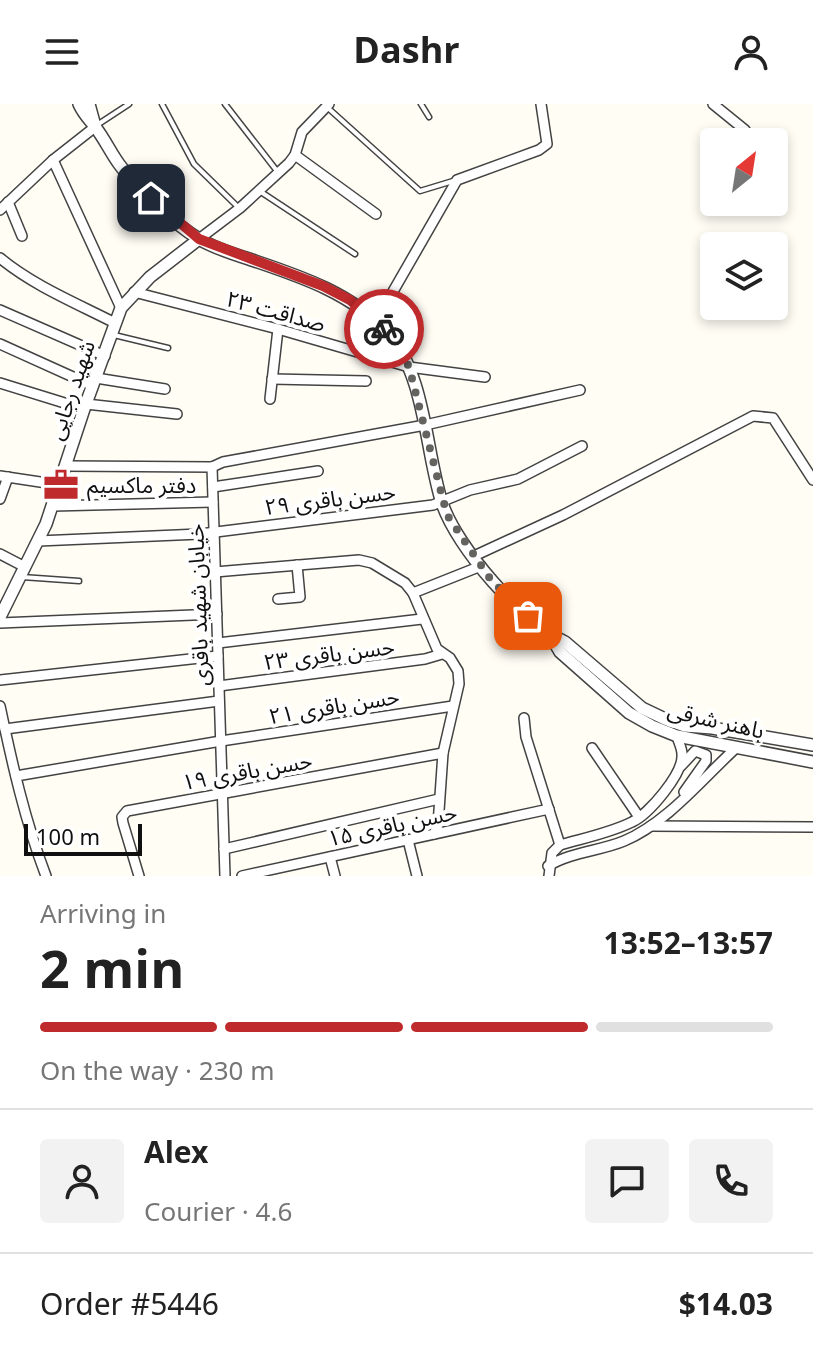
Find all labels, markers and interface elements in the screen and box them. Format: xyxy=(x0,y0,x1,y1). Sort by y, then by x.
text: Dashr xyxy=(353,14,460,90)
icon: menu xyxy=(40,30,84,74)
icon: person xyxy=(729,30,773,74)
north arrow xyxy=(700,128,788,216)
map controls xyxy=(700,128,788,320)
pin xyxy=(117,164,185,232)
icon: home xyxy=(129,176,173,220)
button: layers xyxy=(700,232,788,320)
street label: صداقت ۲۳ xyxy=(221,277,331,347)
courier xyxy=(344,289,424,369)
icon: bike xyxy=(362,307,406,351)
street label: شهید رجایی xyxy=(33,334,111,447)
place label: دفتر ماکسیم xyxy=(87,463,196,509)
office icon: دفتر ماکسیم xyxy=(42,466,80,504)
street label: حسن باقری ۲۹ xyxy=(262,469,398,531)
street label: خیابان شهید باقری xyxy=(173,523,225,687)
pin xyxy=(494,582,562,650)
icon: bag xyxy=(506,594,550,638)
street label: حسن باقری ۲۳ xyxy=(261,624,397,686)
street label: حسن باقری ۲۱ xyxy=(265,674,403,740)
street label: باهنر شرقی xyxy=(663,688,769,754)
street label: حسن باقری ۱۹ xyxy=(178,738,316,806)
street label: حسن باقری ۱۵ xyxy=(323,790,462,862)
text: 100 m xyxy=(36,815,100,861)
scale bar xyxy=(24,820,142,856)
text: Arriving in xyxy=(40,887,166,942)
text: 13:52–13:57 xyxy=(604,913,773,976)
text: 2 min xyxy=(40,917,184,1026)
text: On the way · 230 m xyxy=(40,1044,274,1099)
text: Alex xyxy=(144,1122,208,1185)
button: person xyxy=(40,1139,124,1223)
button: chat xyxy=(585,1139,669,1223)
button: phone xyxy=(689,1139,773,1223)
text: Courier · 4.6 xyxy=(144,1185,292,1240)
text: Order #5446 xyxy=(40,1274,219,1337)
text: $14.03 xyxy=(679,1274,773,1337)

